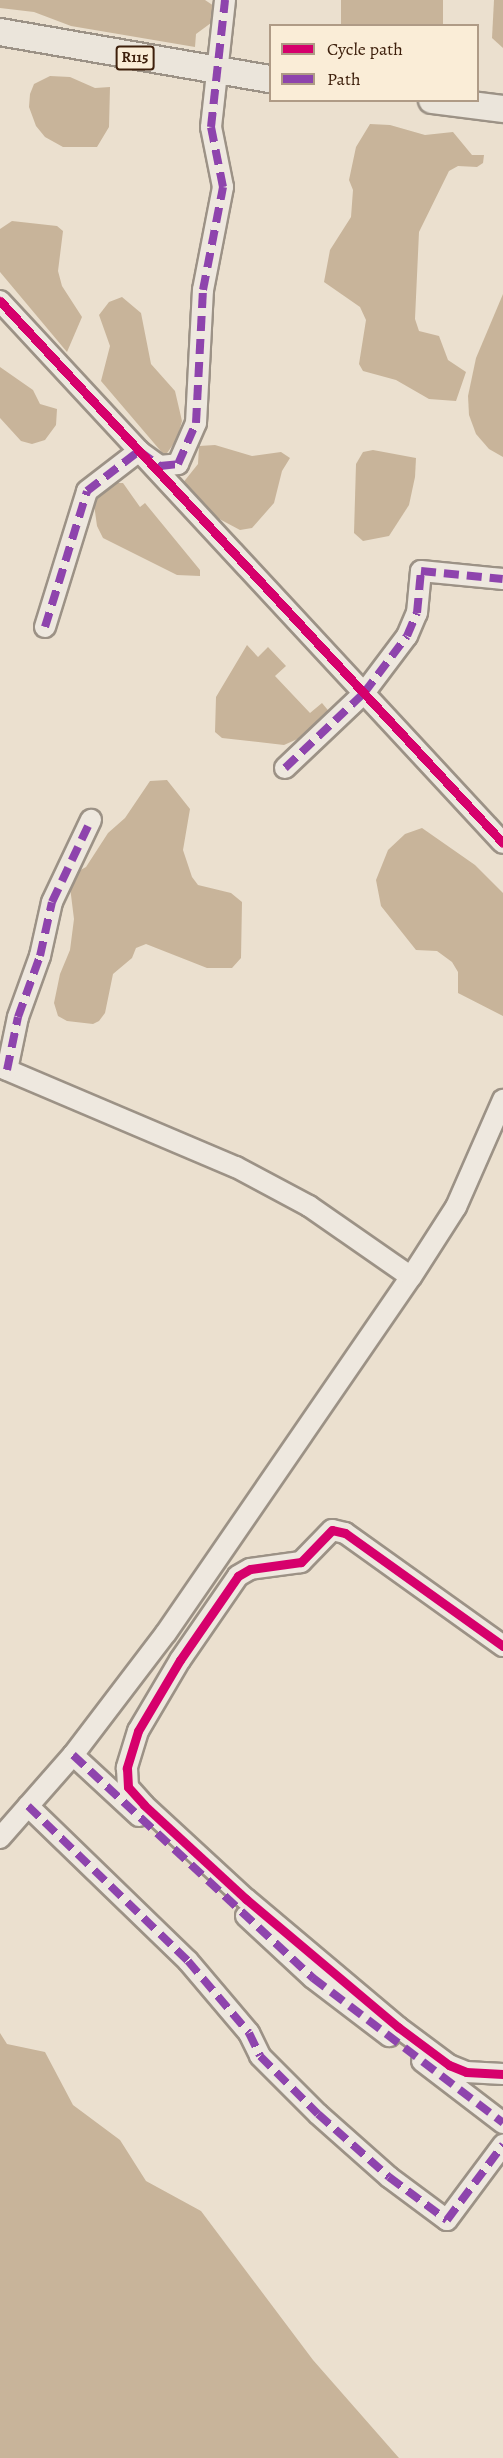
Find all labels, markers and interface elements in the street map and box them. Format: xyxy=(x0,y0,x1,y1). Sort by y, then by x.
legend xyxy=(269,24,479,102)
text: Cycle path xyxy=(327,37,403,61)
road number: R115 xyxy=(116,46,154,70)
text: Path xyxy=(327,67,361,91)

